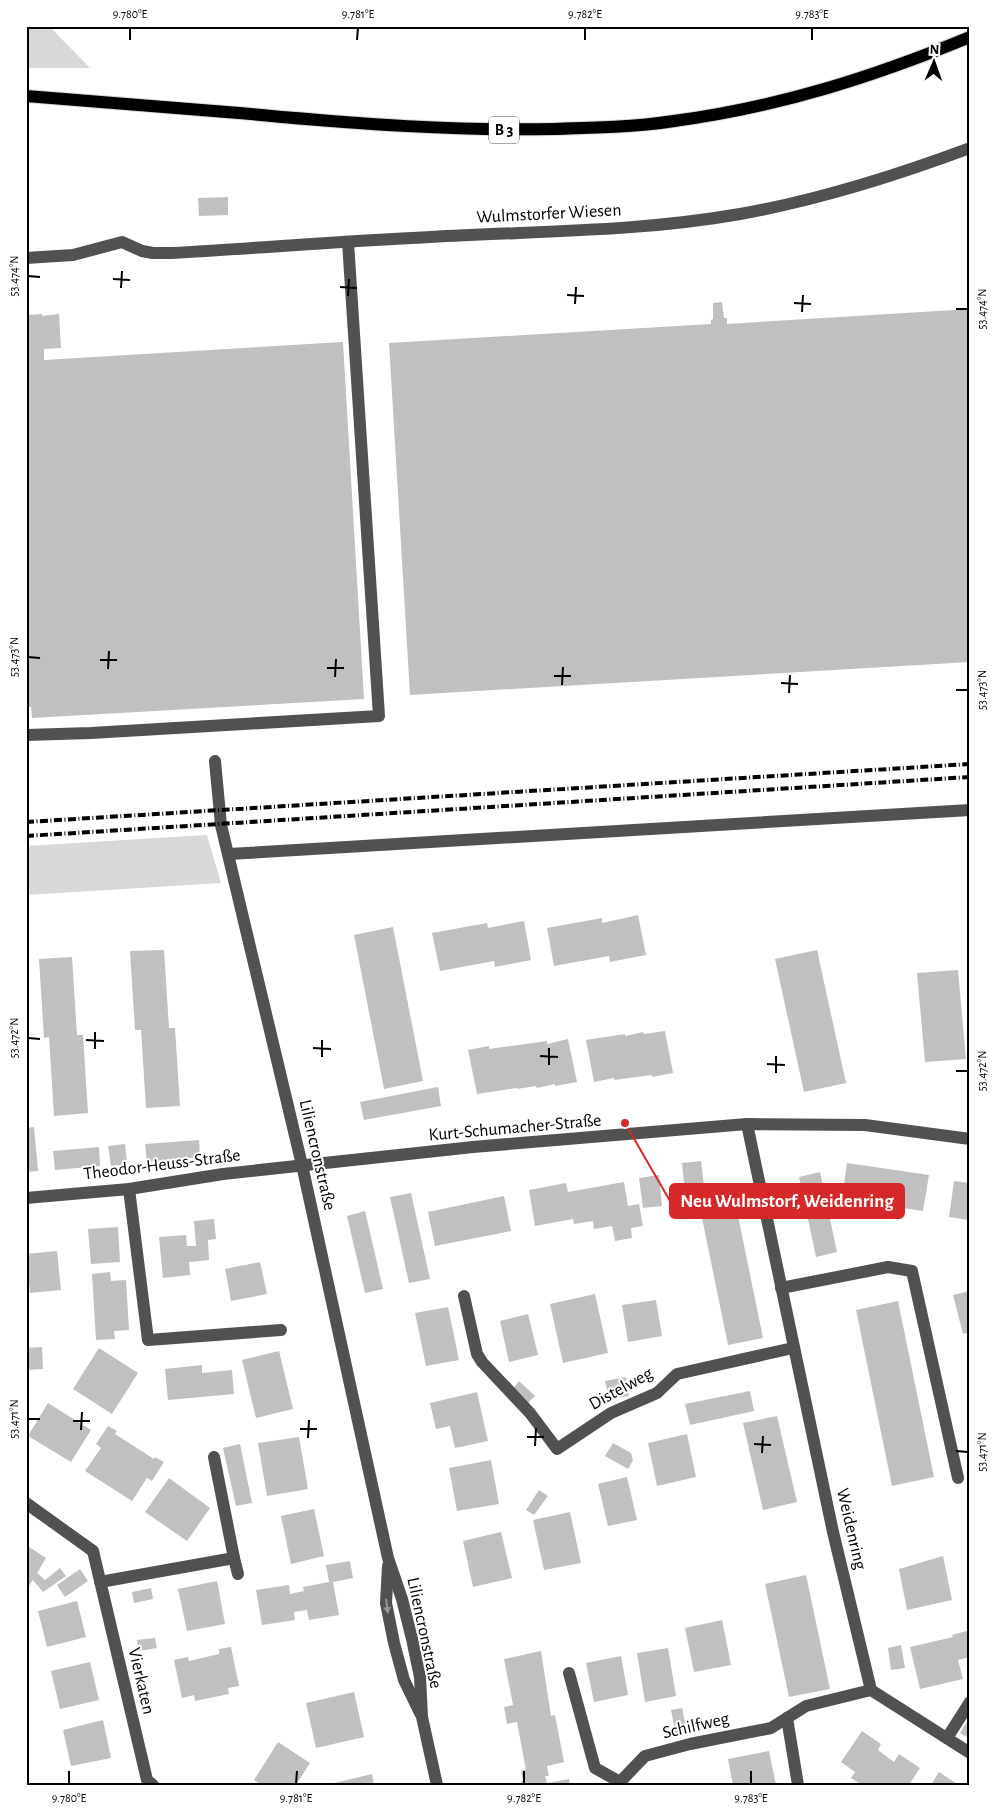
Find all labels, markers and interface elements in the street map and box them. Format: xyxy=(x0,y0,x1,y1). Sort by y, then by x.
text: 9.780°E xyxy=(113,8,148,20)
text: 9.781°E xyxy=(342,8,374,20)
text: 9.782°E xyxy=(568,8,602,20)
text: 9.783°E xyxy=(795,8,829,20)
north arrow xyxy=(908,38,958,88)
text: N xyxy=(929,43,940,57)
road number: B 3 xyxy=(489,116,519,144)
street label: Wulmstorfer Wiesen xyxy=(476,201,622,227)
text: 53.474°N xyxy=(8,256,20,296)
text: 53.474°N xyxy=(976,289,988,329)
text: 53.473°N xyxy=(8,637,20,677)
text: 53.473°N xyxy=(976,670,988,710)
text: 53.472°N xyxy=(8,1018,20,1058)
text: 53.472°N xyxy=(976,1051,988,1091)
street label: Liliencronstraße xyxy=(295,1098,339,1212)
street label: Kurt-Schumacher-Straße xyxy=(428,1111,602,1145)
street label: Theodor-Heuss-Straße xyxy=(82,1146,242,1184)
callout: Neu Wulmstorf, Weidenring xyxy=(670,1184,904,1218)
text: Neu Wulmstorf, Weidenring xyxy=(680,1192,894,1211)
street label: Distelweg xyxy=(586,1364,656,1414)
text: 53.471°N xyxy=(8,1399,20,1439)
text: 53.471°N xyxy=(976,1432,988,1472)
street label: Weidenring xyxy=(833,1487,869,1572)
street label: Liliencronstraße xyxy=(403,1576,445,1690)
one-way arrow xyxy=(384,1599,392,1615)
street label: Vierkaten xyxy=(125,1646,157,1716)
street label: Schilfweg xyxy=(661,1710,731,1742)
text: 9.780°E xyxy=(52,1792,87,1804)
text: 9.781°E xyxy=(280,1792,312,1804)
text: 9.782°E xyxy=(507,1792,541,1804)
text: 9.783°E xyxy=(734,1792,768,1804)

